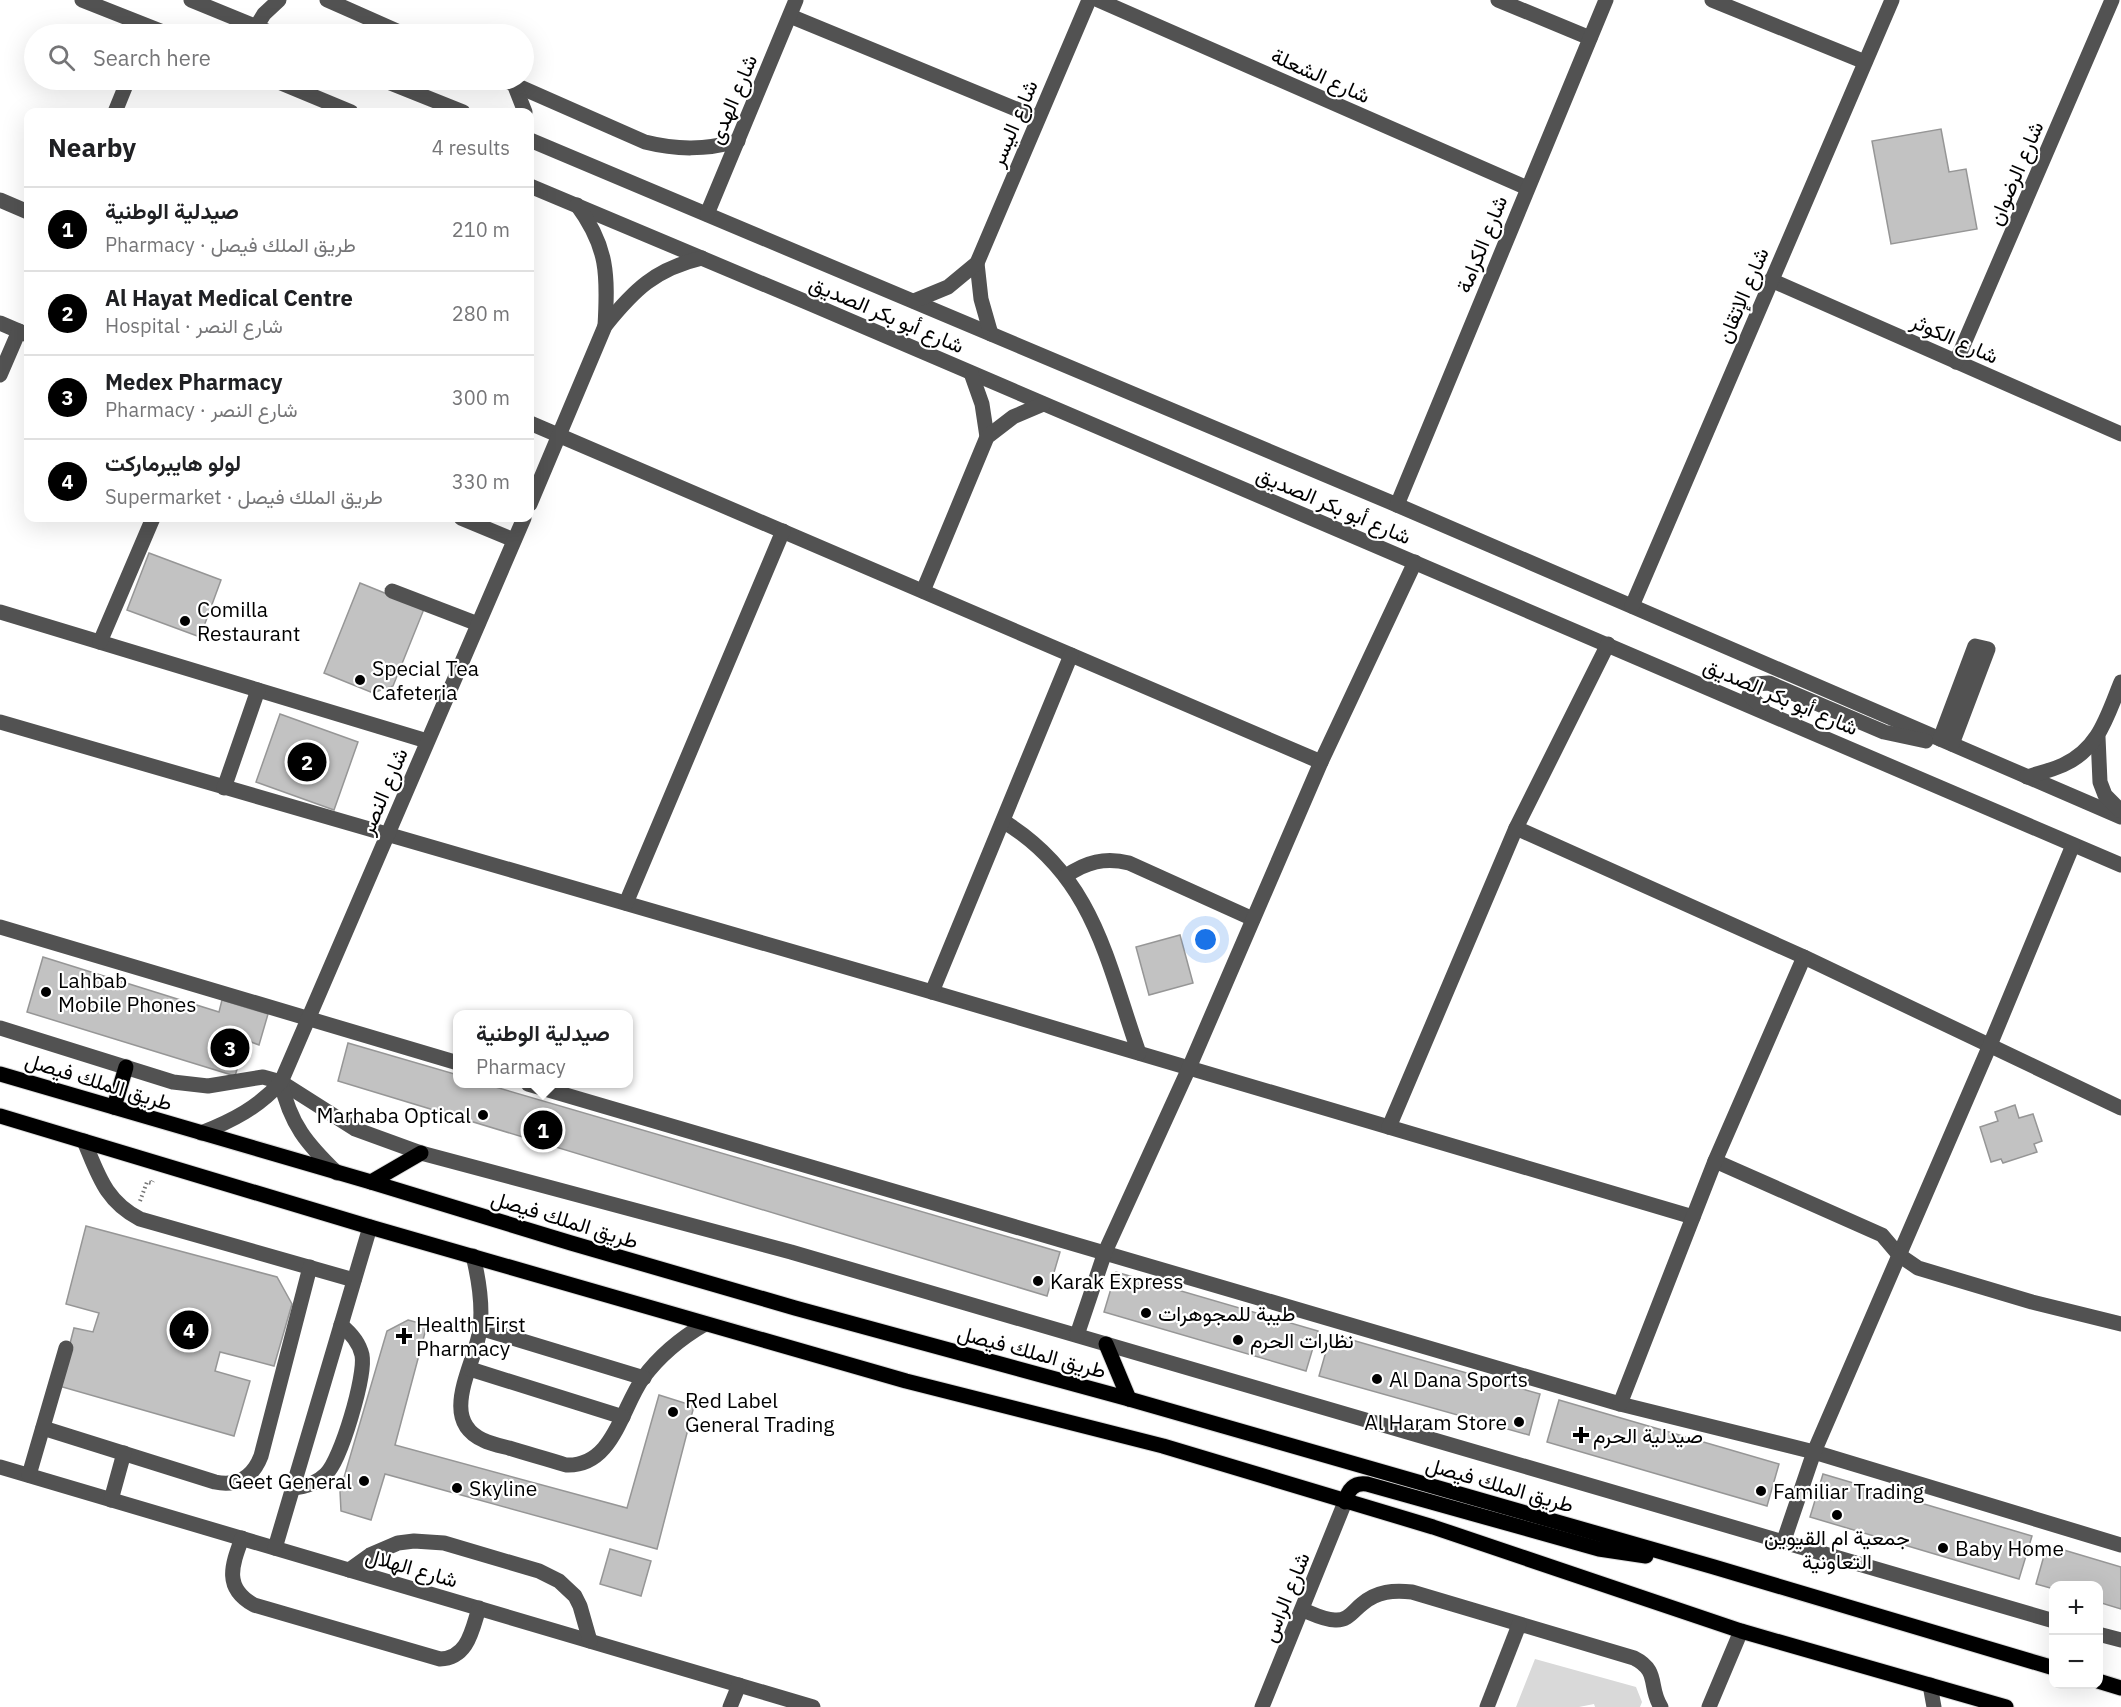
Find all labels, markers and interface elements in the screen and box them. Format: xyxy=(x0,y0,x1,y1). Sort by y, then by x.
search box xyxy=(24,24,534,90)
icon: search xyxy=(45,41,78,74)
street label: شارع الشعلة xyxy=(1267,41,1375,110)
text: Search here xyxy=(93,43,211,72)
street label: شارع الهدى xyxy=(701,50,764,148)
street label: شارع اليسر xyxy=(982,75,1045,172)
street label: شارع الرضوان xyxy=(1981,117,2050,230)
text: Nearby xyxy=(48,130,136,164)
text: 4 results xyxy=(432,134,510,161)
street label: شارع الكرامة xyxy=(1449,191,1514,297)
text: صيدلية الوطنية xyxy=(105,196,239,225)
text: 1 xyxy=(62,216,74,243)
text: 210 m xyxy=(452,216,510,243)
text: Pharmacy · طريق الملك فيصل xyxy=(105,231,356,258)
street label: شارع الإتقان xyxy=(1709,243,1776,347)
street label: شارع أبو بكر الصديق xyxy=(805,269,969,360)
text: Al Hayat Medical Centre xyxy=(105,283,353,312)
text: 2 xyxy=(62,300,74,327)
text: 280 m xyxy=(452,300,510,327)
street label: شارع الكوثر xyxy=(1906,306,2003,371)
text: Hospital · شارع النصر xyxy=(105,312,283,339)
text: Medex Pharmacy xyxy=(105,367,283,396)
text: 3 xyxy=(62,384,74,411)
text: 300 m xyxy=(452,384,510,411)
text: Pharmacy · شارع النصر xyxy=(105,396,298,423)
text: لولو هايبرماركت xyxy=(105,448,241,477)
street label: شارع أبو بكر الصديق xyxy=(1252,460,1416,551)
text: 4 xyxy=(62,468,74,495)
text: 330 m xyxy=(452,468,510,495)
text: Supermarket · طريق الملك فيصل xyxy=(105,483,383,510)
place label: Comilla Restaurant xyxy=(197,595,300,647)
marker: Comilla Restaurant xyxy=(178,614,192,628)
street label: شارع أبو بكر الصديق xyxy=(1699,651,1863,742)
place label: Special Tea Cafeteria xyxy=(372,654,479,706)
marker: Special Tea Cafeteria xyxy=(353,673,367,687)
pin: 2 xyxy=(288,740,326,784)
street label: شارع النصر xyxy=(352,743,415,840)
your location xyxy=(1191,925,1220,954)
place label: Lahbab Mobile Phones xyxy=(58,966,197,1018)
marker: Lahbab Mobile Phones xyxy=(39,985,53,999)
popup xyxy=(453,1010,633,1088)
text: صيدلية الوطنية xyxy=(476,1018,610,1047)
pin: 3 xyxy=(210,1026,250,1070)
street label: طريق الملك فيصل xyxy=(22,1045,176,1117)
text: Pharmacy xyxy=(476,1053,566,1080)
place label: Marhaba Optical xyxy=(317,1101,471,1129)
marker: Marhaba Optical xyxy=(476,1108,490,1122)
pin: 1 xyxy=(524,1108,562,1152)
street label: طريق الملك فيصل xyxy=(488,1183,642,1255)
place label: Karak Express xyxy=(1050,1267,1184,1295)
marker: Karak Express xyxy=(1031,1274,1045,1288)
place label: طيبة للمجوهرات xyxy=(1158,1299,1295,1327)
marker: طيبة للمجوهرات xyxy=(1139,1306,1153,1320)
pin: 4 xyxy=(170,1308,208,1352)
place label: Health First Pharmacy xyxy=(416,1310,526,1362)
street label: طريق الملك فيصل xyxy=(955,1318,1109,1384)
place label: نظارات الحرم xyxy=(1250,1326,1354,1355)
marker: Health First Pharmacy xyxy=(397,1329,411,1343)
marker: نظارات الحرم xyxy=(1231,1333,1245,1347)
place label: Al Dana Sports xyxy=(1389,1365,1528,1393)
marker: Al Dana Sports xyxy=(1370,1372,1384,1386)
place label: Red Label General Trading xyxy=(685,1386,834,1438)
marker: Red Label General Trading xyxy=(666,1405,680,1419)
place label: Al Haram Store xyxy=(1364,1408,1507,1436)
marker: Al Haram Store xyxy=(1512,1415,1526,1429)
place label: صيدلية الحرم xyxy=(1593,1421,1703,1450)
marker: صيدلية الحرم xyxy=(1574,1428,1588,1442)
street label: طريق الملك فيصل xyxy=(1423,1450,1577,1518)
place label: Geet General xyxy=(228,1467,352,1495)
marker: Geet General xyxy=(357,1474,371,1488)
place label: Skyline xyxy=(469,1474,537,1502)
place label: Familiar Trading xyxy=(1773,1477,1924,1505)
marker: Skyline xyxy=(450,1481,464,1495)
marker: Familiar Trading xyxy=(1754,1484,1768,1498)
marker: جمعية ام القيوين التعاونية xyxy=(1830,1508,1844,1522)
place label: جمعية ام القيوين التعاونية xyxy=(1764,1523,1910,1575)
place label: Baby Home xyxy=(1955,1534,2064,1562)
street label: شارع الهلال xyxy=(362,1540,461,1594)
marker: Baby Home xyxy=(1936,1541,1950,1555)
street label: شارع الراس xyxy=(1254,1548,1317,1646)
map controls xyxy=(2049,1581,2103,1689)
button: + xyxy=(2049,1581,2103,1635)
button: − xyxy=(2049,1635,2103,1689)

